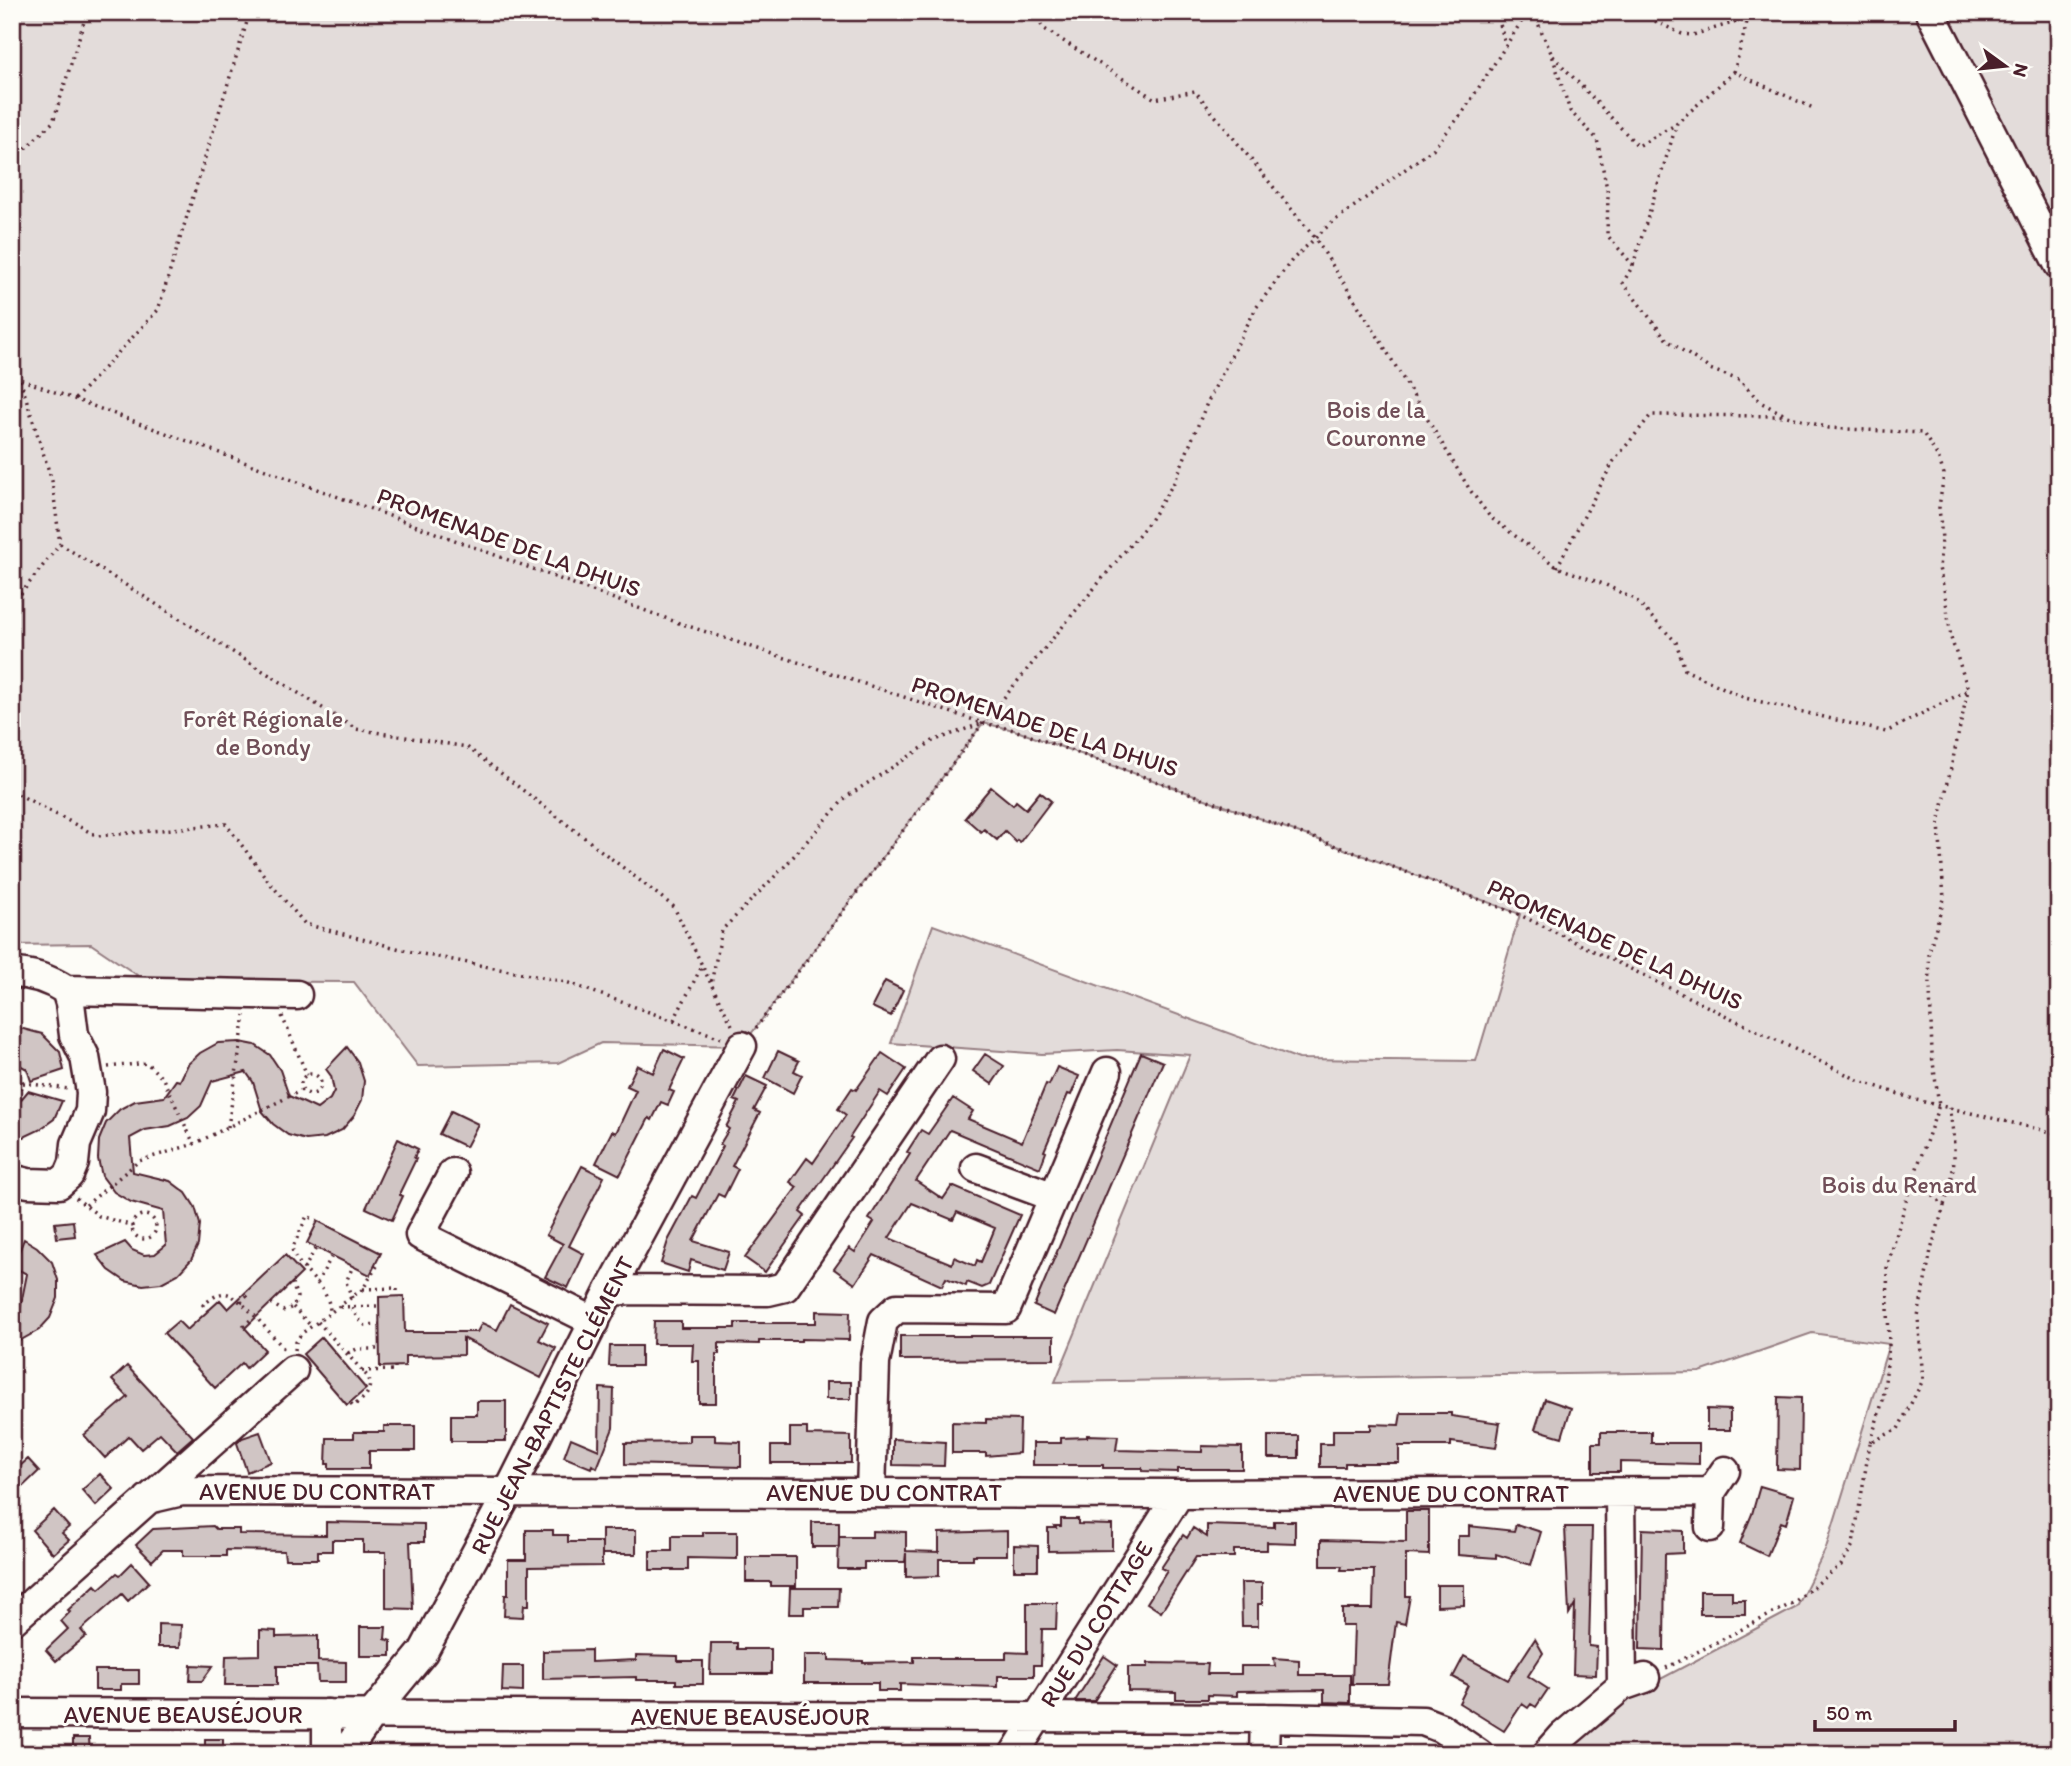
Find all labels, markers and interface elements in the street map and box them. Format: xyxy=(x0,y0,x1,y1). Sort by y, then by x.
north arrow xyxy=(1969,32,2039,102)
text: N xyxy=(2008,61,2034,79)
park label: Bois de la Couronne xyxy=(1326,395,1426,452)
street label: PROMENADE DE LA DHUIS xyxy=(373,481,645,603)
street label: PROMENADE DE LA DHUIS xyxy=(908,669,1182,783)
park label: Forêt Régionale de Bondy xyxy=(183,704,343,761)
street label: PROMENADE DE LA DHUIS xyxy=(1483,872,1747,1016)
park label: Bois du Renard xyxy=(1821,1170,1977,1199)
street label: RUE JEAN-BAPTISTE CLÉMENT xyxy=(464,1251,640,1559)
street label: AVENUE DU CONTRAT xyxy=(199,1477,435,1506)
street label: AVENUE DU CONTRAT xyxy=(766,1478,1002,1507)
street label: AVENUE DU CONTRAT xyxy=(1333,1479,1569,1508)
street label: RUE DU COTTAGE xyxy=(1033,1536,1159,1712)
scale bar xyxy=(1815,1689,1955,1733)
street label: AVENUE BEAUSÉJOUR xyxy=(63,1700,303,1729)
text: 50 m xyxy=(1826,1700,1873,1725)
street label: AVENUE BEAUSÉJOUR xyxy=(630,1702,870,1731)

